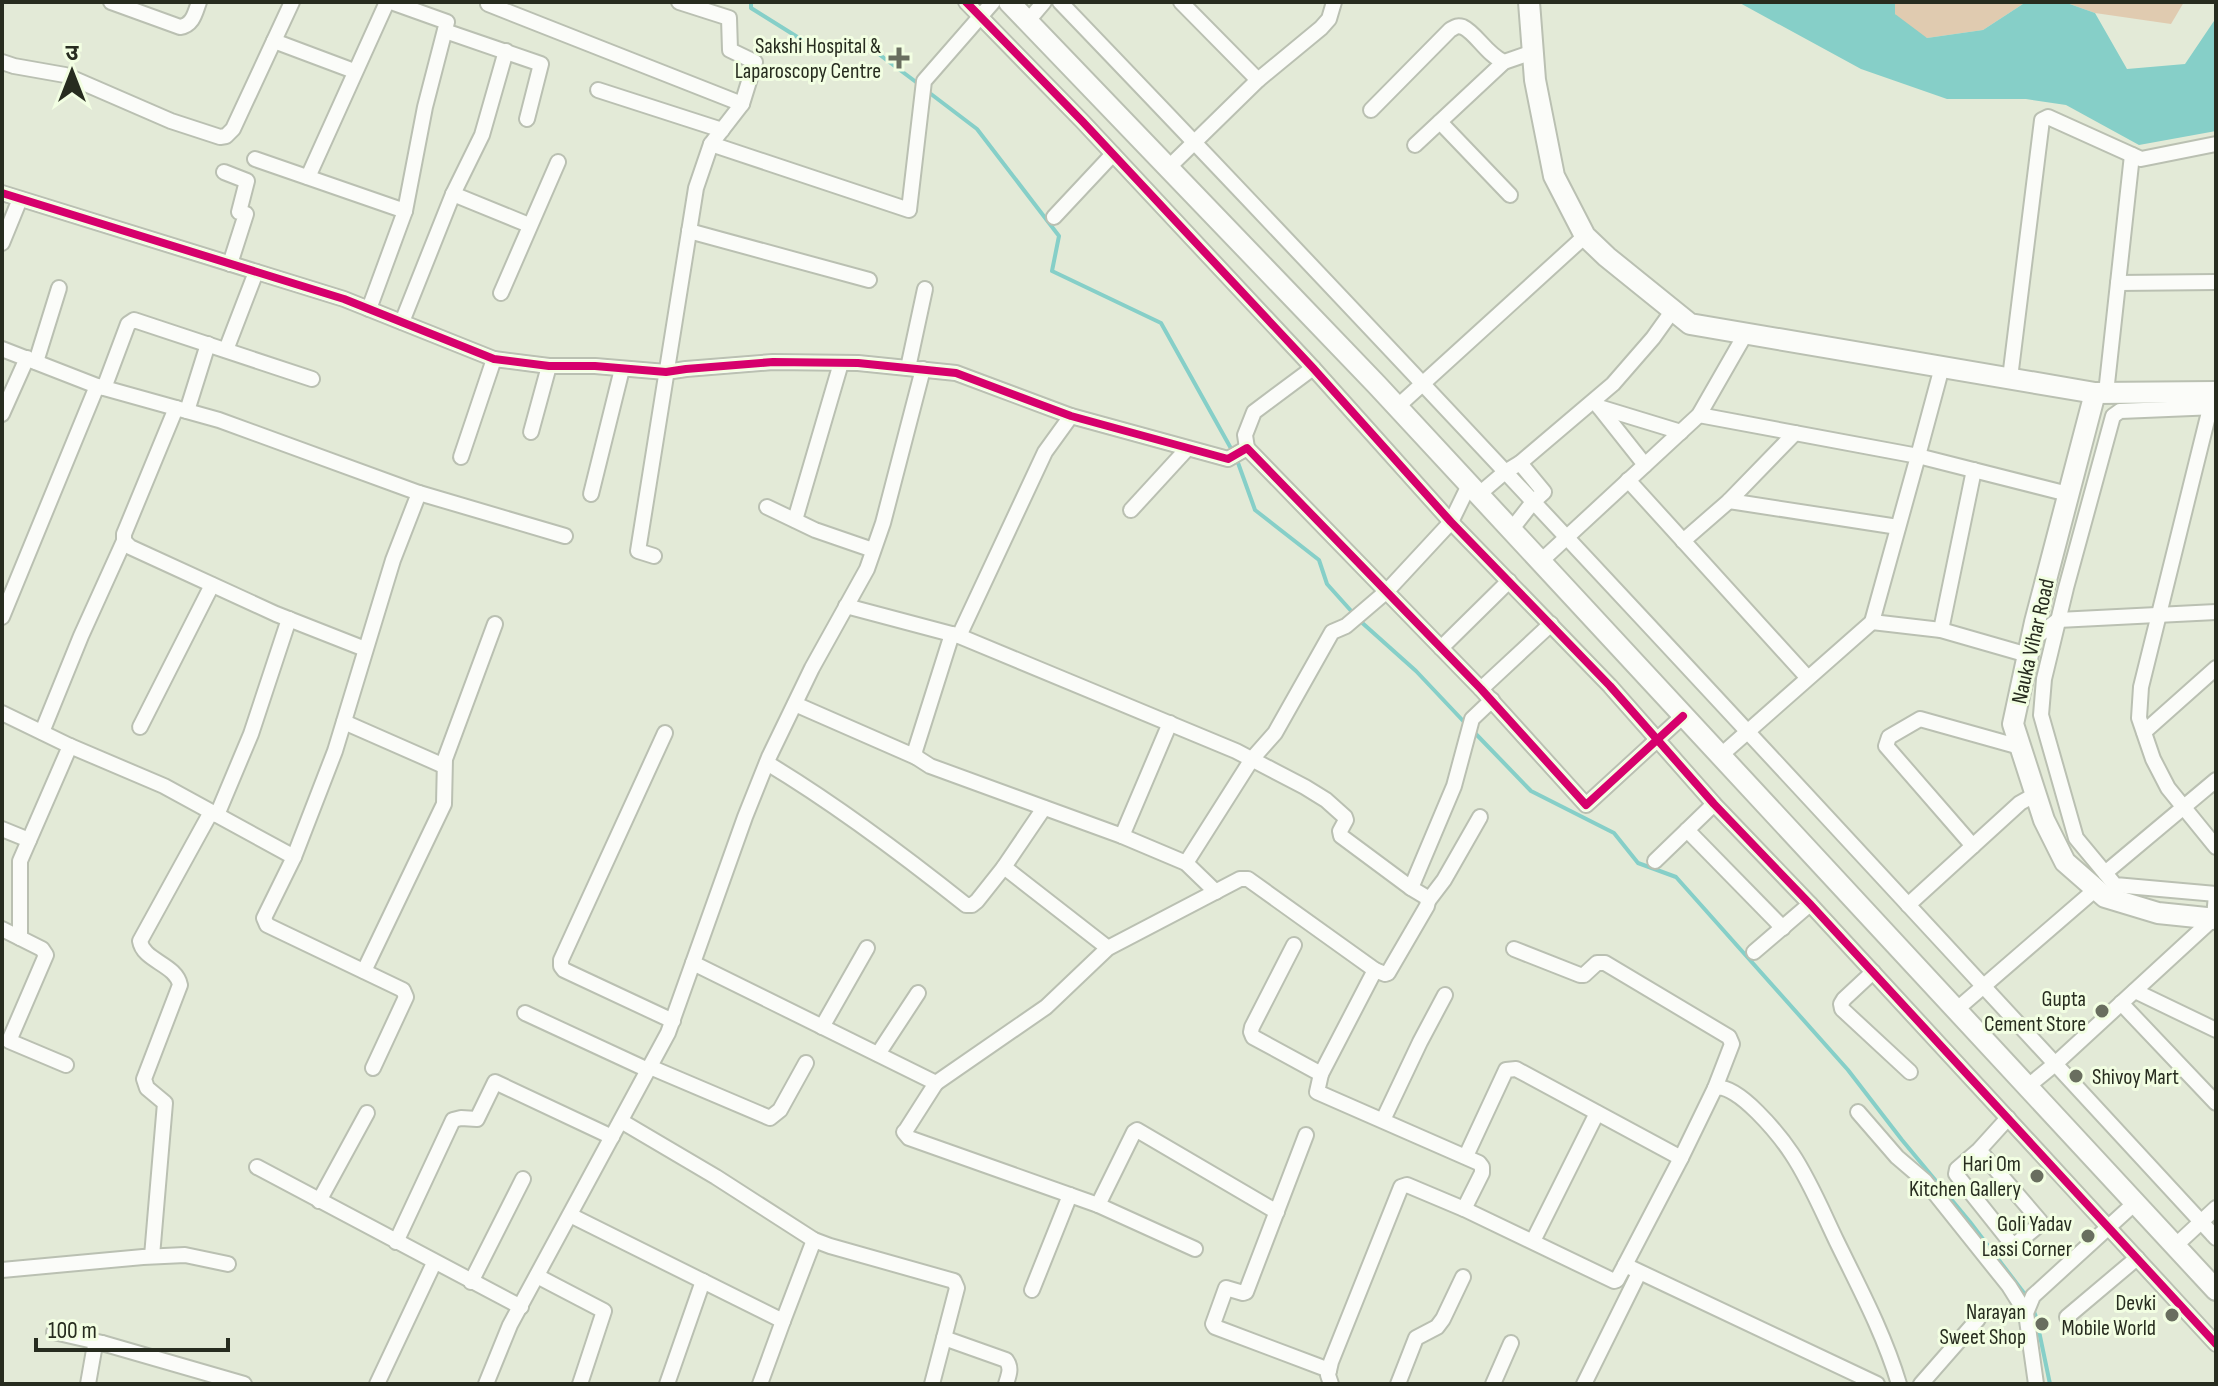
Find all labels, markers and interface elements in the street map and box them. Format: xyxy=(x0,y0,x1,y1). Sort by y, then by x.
north arrow xyxy=(32,32,112,112)
place label: Sakshi Hospital & Laparoscopy Centre xyxy=(735,33,881,85)
text: उ xyxy=(66,40,80,67)
marker: Sakshi Hospital & Laparoscopy Centre xyxy=(888,47,910,69)
street label: Nauka Vihar Road xyxy=(2006,576,2061,707)
place label: Gupta Cement Store xyxy=(1984,986,2086,1038)
marker: Gupta Cement Store xyxy=(2093,1002,2111,1020)
place label: Shivoy Mart xyxy=(2092,1064,2179,1091)
marker: Shivoy Mart xyxy=(2067,1067,2085,1085)
place label: Hari Om Kitchen Gallery xyxy=(1909,1151,2021,1203)
marker: Hari Om Kitchen Gallery xyxy=(2028,1167,2046,1185)
place label: Goli Yadav Lassi Corner xyxy=(1982,1211,2072,1263)
marker: Goli Yadav Lassi Corner xyxy=(2079,1227,2097,1245)
place label: Devki Mobile World xyxy=(2061,1290,2156,1342)
place label: Narayan Sweet Shop xyxy=(1939,1299,2026,1351)
scale bar xyxy=(36,1302,228,1352)
marker: Devki Mobile World xyxy=(2163,1306,2181,1324)
marker: Narayan Sweet Shop xyxy=(2033,1315,2051,1333)
text: 100 m xyxy=(48,1316,97,1345)

